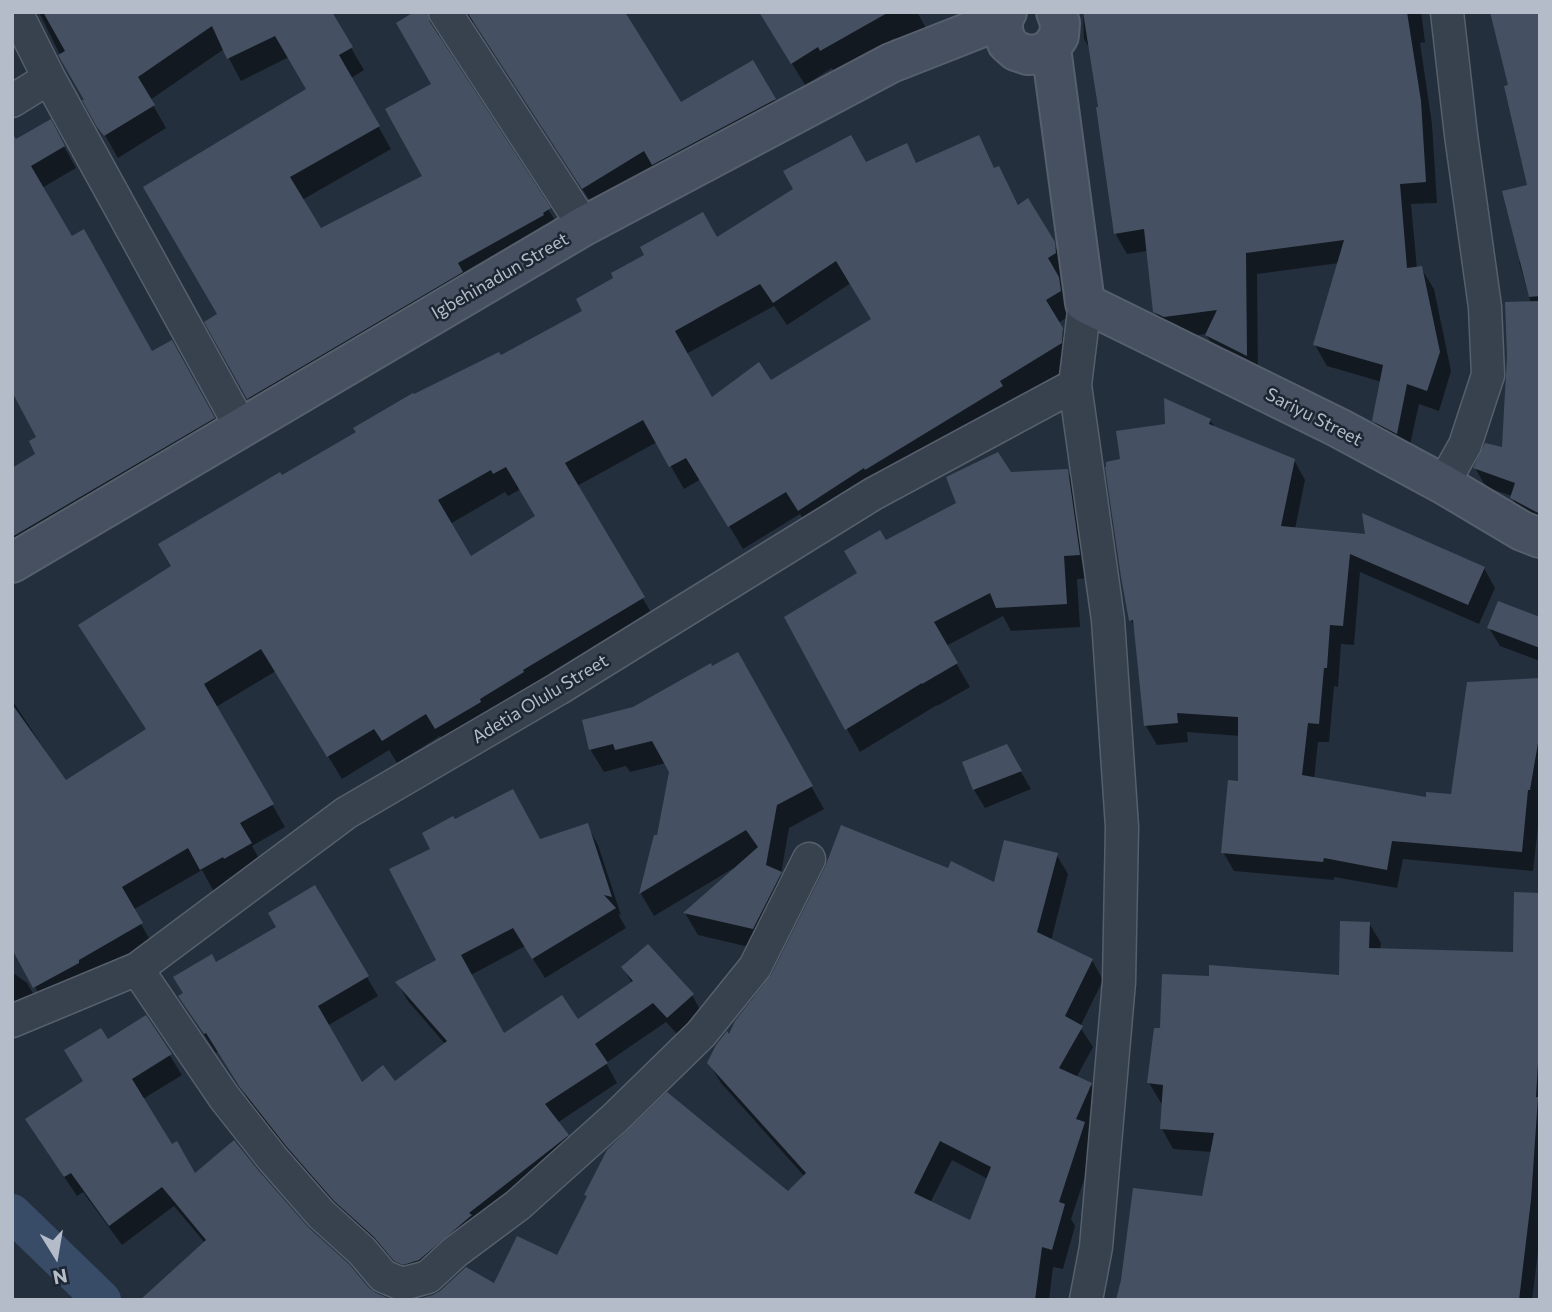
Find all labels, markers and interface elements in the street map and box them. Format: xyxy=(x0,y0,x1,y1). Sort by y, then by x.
street label: Igbehinadun Street xyxy=(428,228,572,324)
street label: Sariyu Street xyxy=(1262,383,1366,451)
street label: Adetia Olulu Street xyxy=(468,650,612,748)
north arrow xyxy=(21,1221,91,1291)
text: N xyxy=(51,1264,69,1290)

